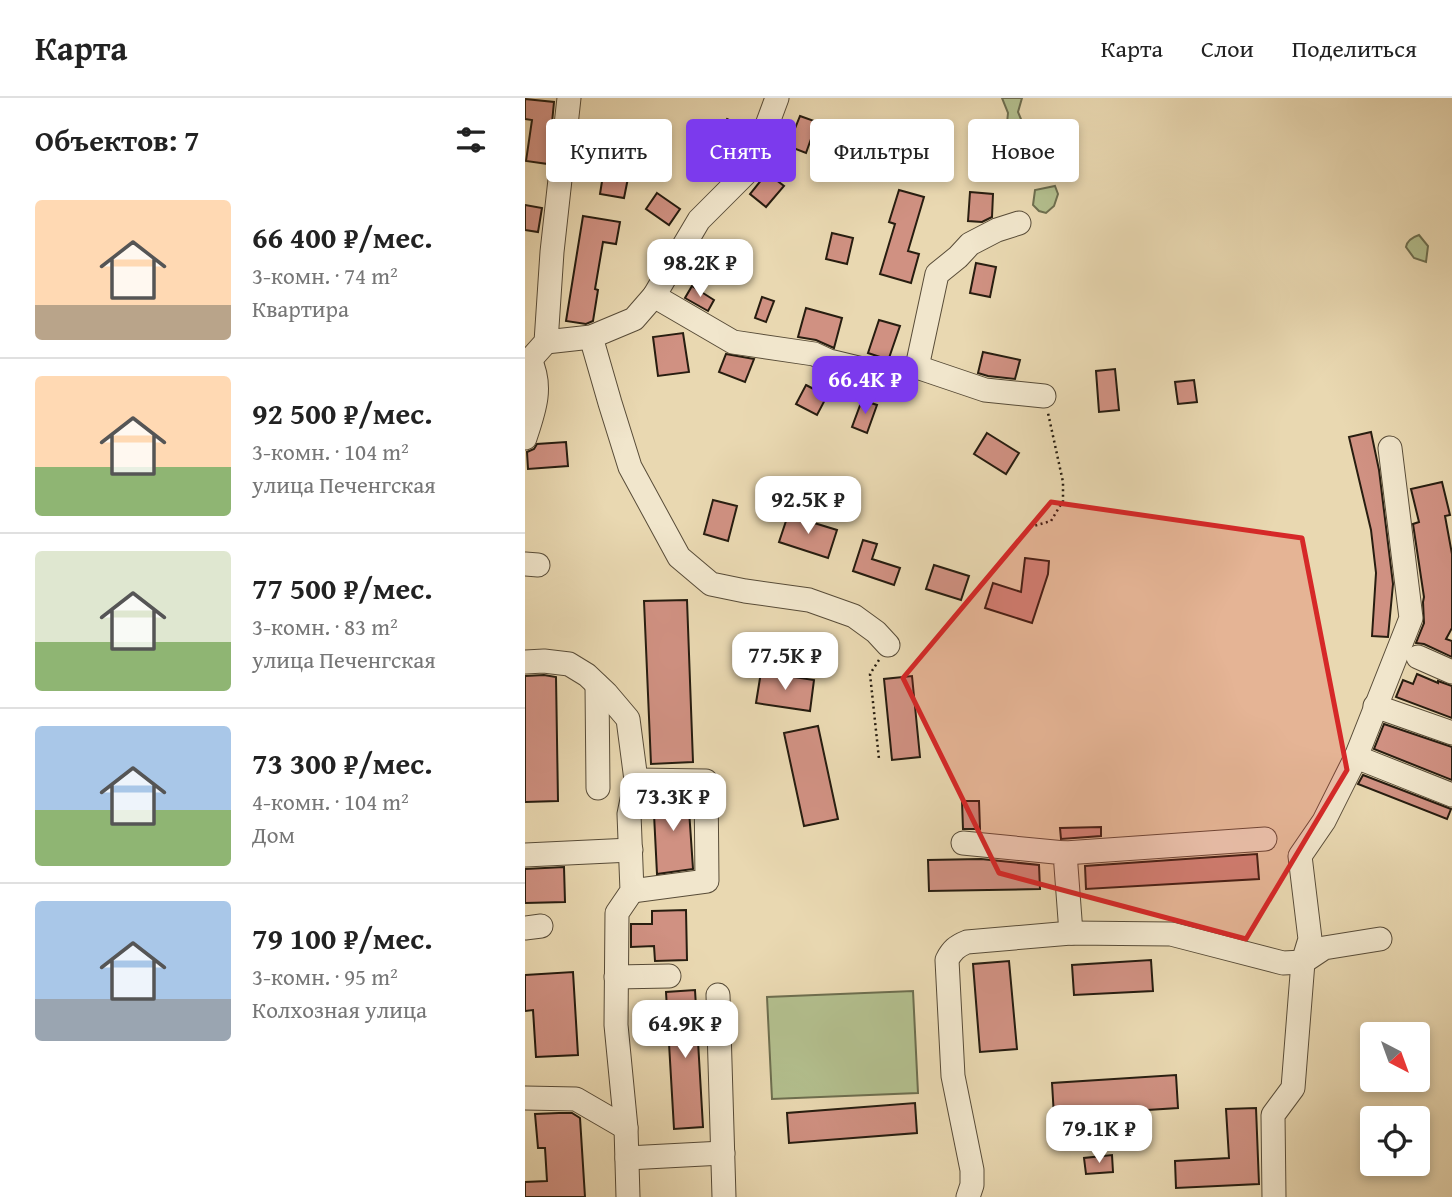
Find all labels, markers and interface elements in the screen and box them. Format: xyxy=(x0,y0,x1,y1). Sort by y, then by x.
text: Карта xyxy=(35,24,127,72)
text: Карта xyxy=(1101,31,1163,66)
text: Слои xyxy=(1201,31,1254,66)
text: Поделиться xyxy=(1292,31,1417,66)
text: Объектов: 7 xyxy=(35,118,199,162)
chip: Купить xyxy=(546,119,672,182)
chip: Снять xyxy=(686,119,796,182)
chip: Фильтры xyxy=(810,119,954,182)
chip: Новое xyxy=(968,119,1079,182)
icon: filters xyxy=(452,121,490,159)
text: 66 400 ₽/мес. xyxy=(252,215,433,259)
icon: home xyxy=(91,228,175,312)
pin: 98.2K ₽ xyxy=(635,240,765,299)
text: 98.2K ₽ xyxy=(663,245,737,278)
text: 3-комн. · 74 m² xyxy=(252,259,398,292)
text: Квартира xyxy=(252,292,349,325)
pin: 66.4K ₽ xyxy=(800,356,930,416)
text: 66.4K ₽ xyxy=(828,362,902,395)
text: 92 500 ₽/мес. xyxy=(252,391,433,435)
icon: home xyxy=(91,404,175,488)
text: 3-комн. · 104 m² xyxy=(252,435,409,468)
text: улица Печенгская xyxy=(252,468,436,501)
pin: 92.5K ₽ xyxy=(743,476,873,536)
text: 92.5K ₽ xyxy=(771,482,845,515)
text: 77 500 ₽/мес. xyxy=(252,566,433,610)
icon: home xyxy=(91,579,175,663)
text: 3-комн. · 83 m² xyxy=(252,610,398,643)
pin: 77.5K ₽ xyxy=(720,632,850,692)
text: 77.5K ₽ xyxy=(748,638,822,671)
text: улица Печенгская xyxy=(252,643,436,676)
text: 73 300 ₽/мес. xyxy=(252,741,433,785)
icon: home xyxy=(91,754,175,838)
pin: 73.3K ₽ xyxy=(608,774,738,833)
text: 73.3K ₽ xyxy=(636,779,710,812)
text: 4-комн. · 104 m² xyxy=(252,785,409,818)
text: Дом xyxy=(252,818,295,851)
text: 79 100 ₽/мес. xyxy=(252,916,433,960)
icon: home xyxy=(91,929,175,1013)
text: 3-комн. · 95 m² xyxy=(252,960,398,993)
text: Колхозная улица xyxy=(252,993,427,1026)
pin: 64.9K ₽ xyxy=(620,1000,750,1060)
text: 64.9K ₽ xyxy=(648,1006,722,1039)
north arrow xyxy=(1360,1022,1430,1092)
map controls xyxy=(1360,1022,1430,1176)
pin: 79.1K ₽ xyxy=(1034,1105,1164,1165)
button: locate xyxy=(1360,1106,1430,1176)
text: 79.1K ₽ xyxy=(1062,1111,1136,1144)

